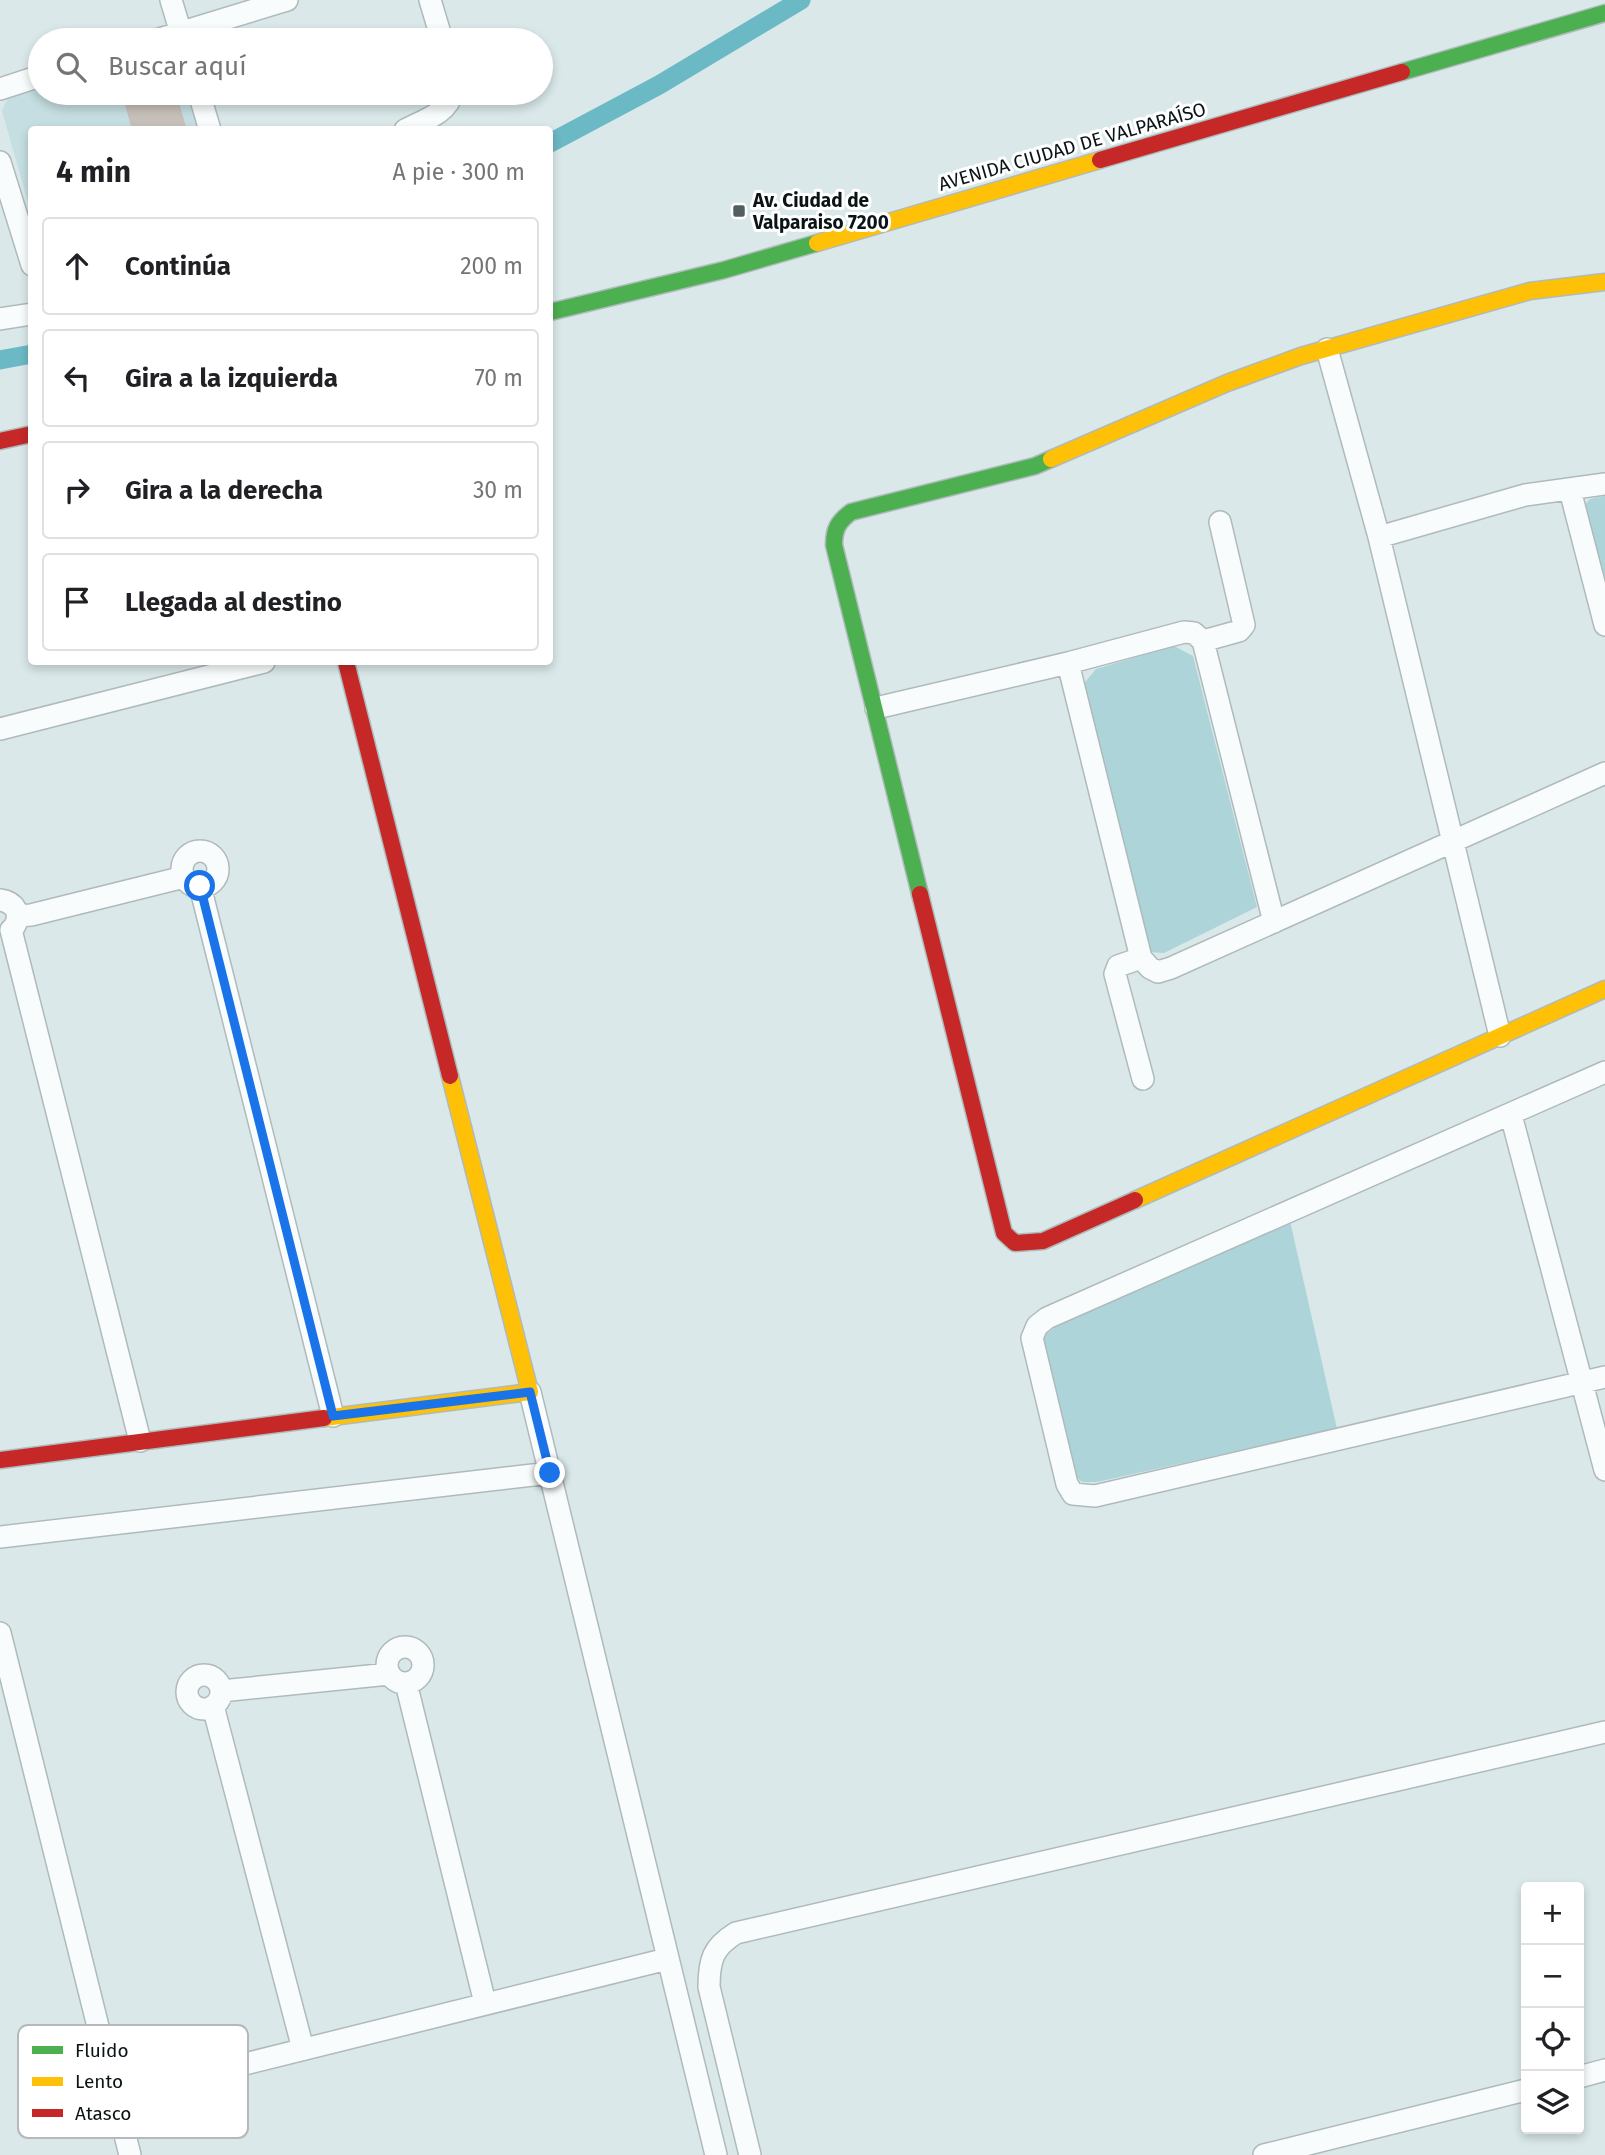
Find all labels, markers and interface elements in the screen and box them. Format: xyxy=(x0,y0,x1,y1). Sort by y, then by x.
search box xyxy=(28,28,553,105)
icon: search xyxy=(52,48,90,86)
text: Buscar aquí xyxy=(108,51,246,82)
street label: AVENIDA CIUDAD DE VALPARAÍSO xyxy=(936,97,1209,196)
text: 4 min xyxy=(56,154,131,190)
text: A pie · 300 m xyxy=(392,158,525,186)
place label: Av. Ciudad de Valparaiso 7200 xyxy=(752,189,889,234)
marker: Av. Ciudad de Valparaiso 7200 xyxy=(731,203,747,219)
icon: ahead xyxy=(58,247,96,285)
text: Continúa xyxy=(125,251,231,282)
text: 200 m xyxy=(460,252,523,280)
icon: left xyxy=(58,359,96,397)
text: Gira a la izquierda xyxy=(125,363,338,394)
text: 70 m xyxy=(474,364,523,392)
icon: right xyxy=(58,471,96,509)
text: Gira a la derecha xyxy=(125,475,323,506)
text: 30 m xyxy=(473,476,523,504)
icon: arrive xyxy=(58,583,96,621)
text: Llegada al destino xyxy=(125,587,342,618)
route start xyxy=(184,870,215,901)
route end xyxy=(534,1457,565,1488)
map controls xyxy=(1521,1882,1584,2134)
button: + xyxy=(1521,1882,1584,1945)
button: − xyxy=(1521,1945,1584,2008)
button: locate xyxy=(1521,2008,1584,2071)
legend xyxy=(18,2025,248,2138)
text: Fluido xyxy=(75,2039,129,2062)
text: Lento xyxy=(75,2070,123,2093)
button: layers xyxy=(1521,2071,1584,2134)
text: Atasco xyxy=(75,2102,131,2125)

